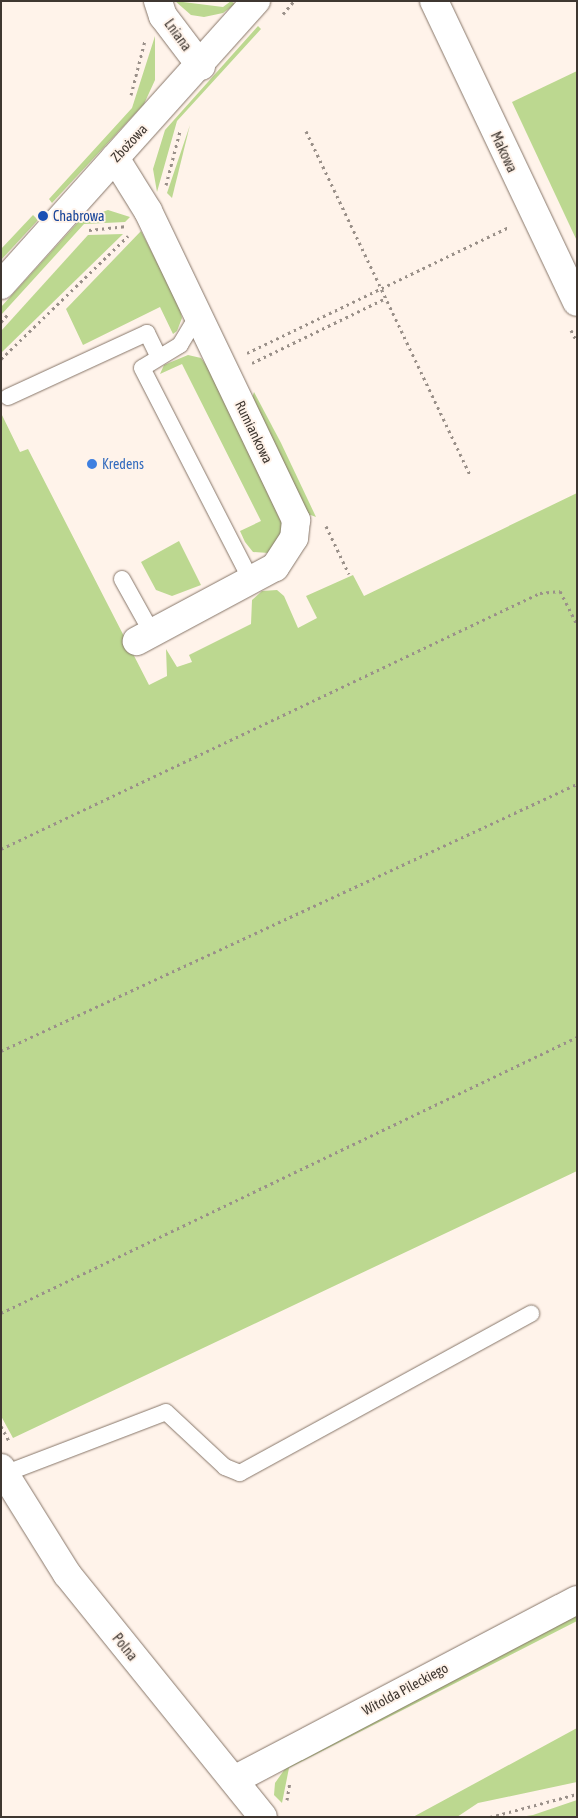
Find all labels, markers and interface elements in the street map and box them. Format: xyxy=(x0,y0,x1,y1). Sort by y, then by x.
street label: Lniana xyxy=(161,16,195,54)
street label: Zbożowa xyxy=(107,121,151,165)
street label: Makowa xyxy=(487,129,521,175)
place label: Chabrowa xyxy=(53,208,105,224)
marker: Chabrowa xyxy=(37,210,49,222)
street label: Rumiankowa xyxy=(232,398,276,466)
place label: Kredens xyxy=(102,456,144,472)
marker: Kredens xyxy=(86,458,98,470)
street label: Polna xyxy=(109,1630,141,1664)
street label: Witolda Pileckiego xyxy=(359,1659,451,1719)

